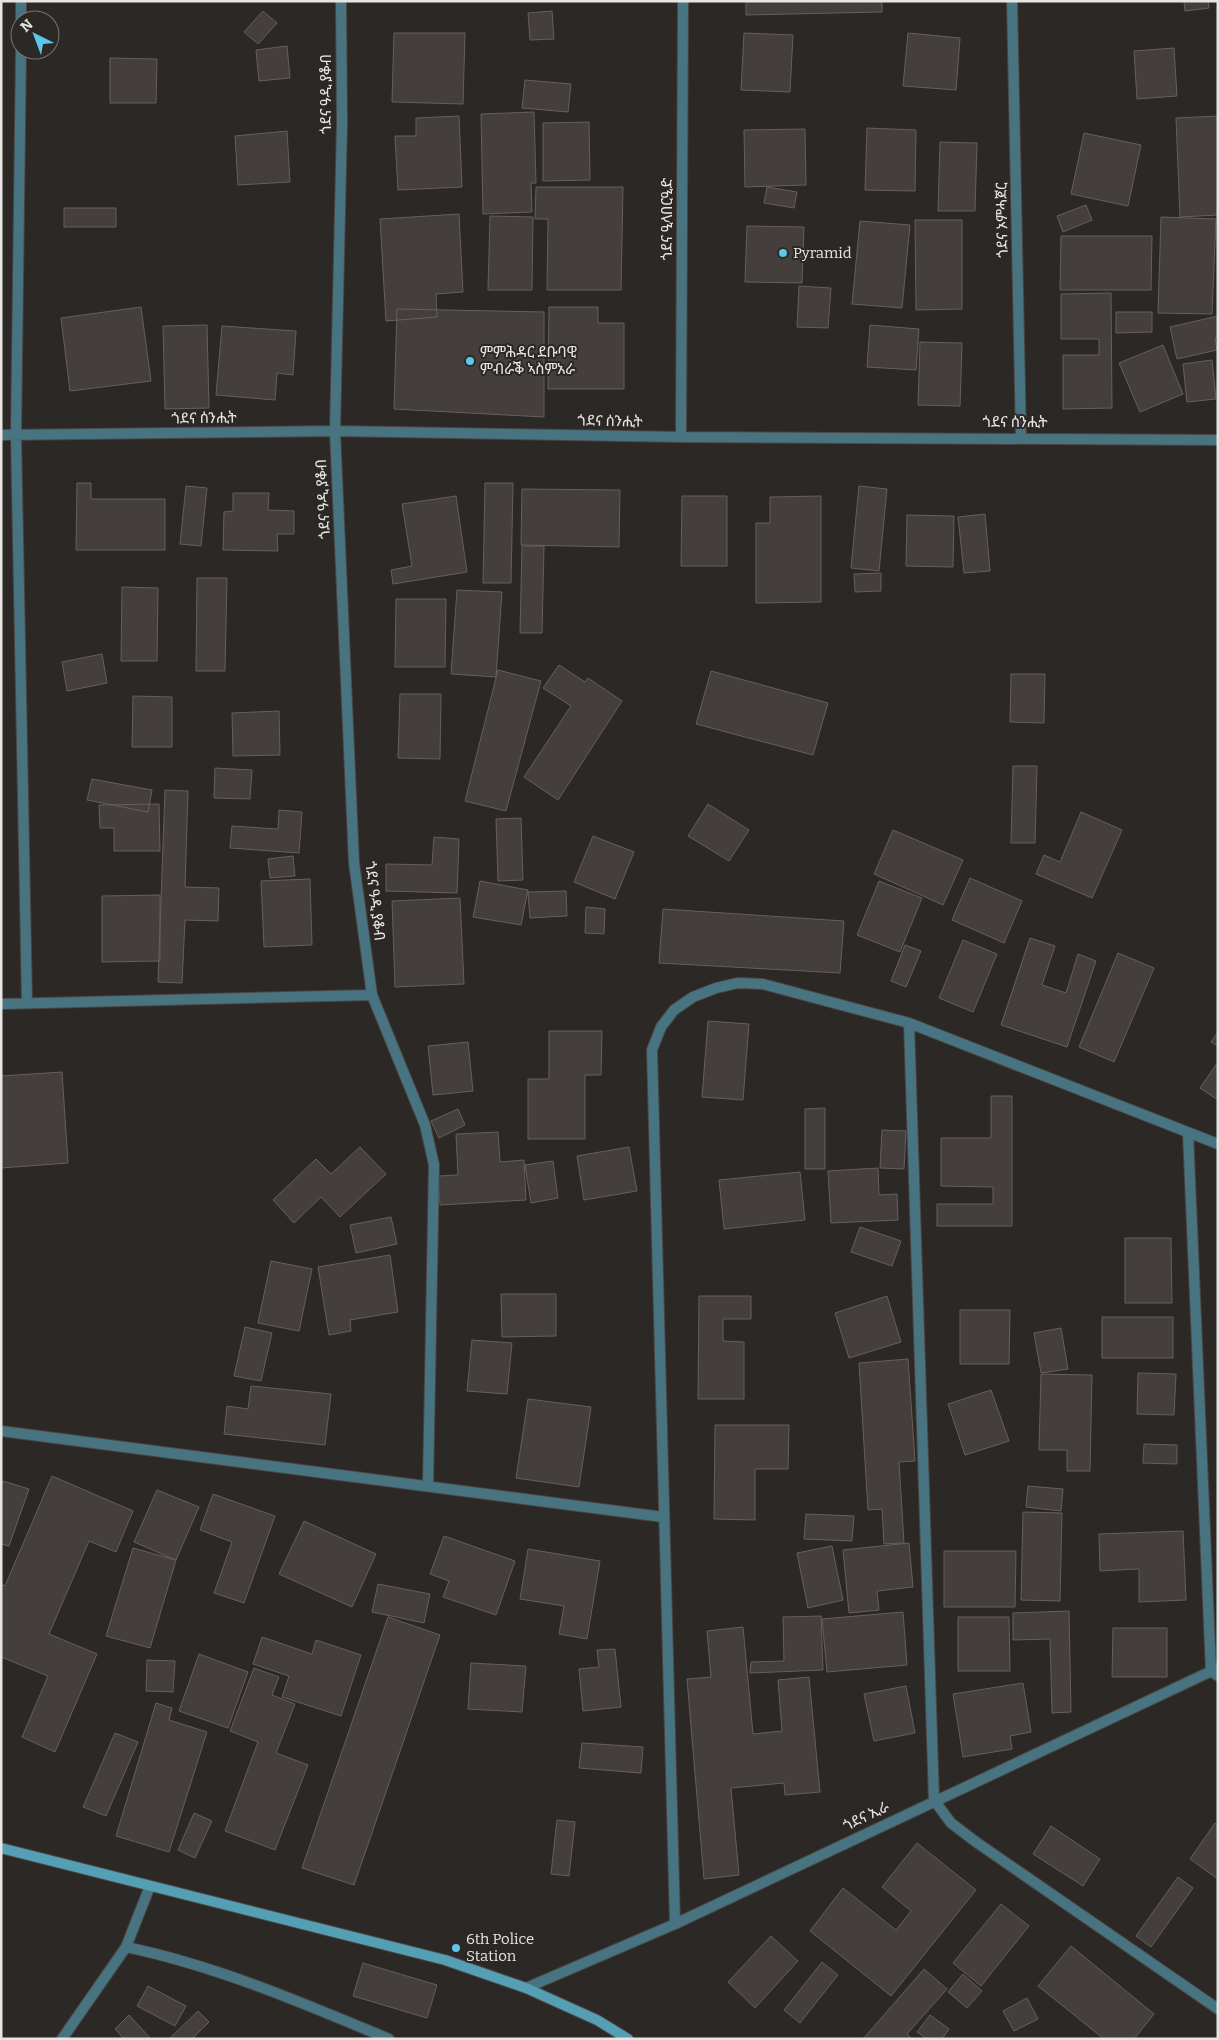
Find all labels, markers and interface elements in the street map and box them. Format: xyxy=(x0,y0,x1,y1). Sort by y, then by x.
north arrow xyxy=(10,10,60,60)
text: N xyxy=(17,16,36,36)
street label: ጎደና ዓዲ ያቆብ xyxy=(317,54,335,134)
street label: ጎደና ዒላበርዒድ xyxy=(658,177,676,260)
street label: ጎደና ኦምሓጀር xyxy=(992,182,1012,258)
place label: Pyramid xyxy=(793,244,852,262)
marker: Pyramid xyxy=(777,247,789,259)
place label: ምምሕዳር ደቡባዊ ምብራቕ ኣስምአራ xyxy=(480,343,577,378)
marker: ምምሕዳር ደቡባዊ ምብራቕ ኣስምአራ xyxy=(464,355,476,367)
street label: ጎደና ሰንሒት xyxy=(171,408,237,428)
street label: ጎደና ሰንሒት xyxy=(577,411,643,431)
street label: ጎደና ሰንሒት xyxy=(982,413,1048,431)
street label: ጎደና ዓዲ ያቆብ xyxy=(312,459,334,539)
street label: ጎደና ዓዲ ያቆብ xyxy=(361,860,389,942)
street label: ጎደና ኢራ xyxy=(840,1797,892,1835)
place label: 6th Police Station xyxy=(466,1930,534,1965)
marker: 6th Police Station xyxy=(450,1942,462,1954)

